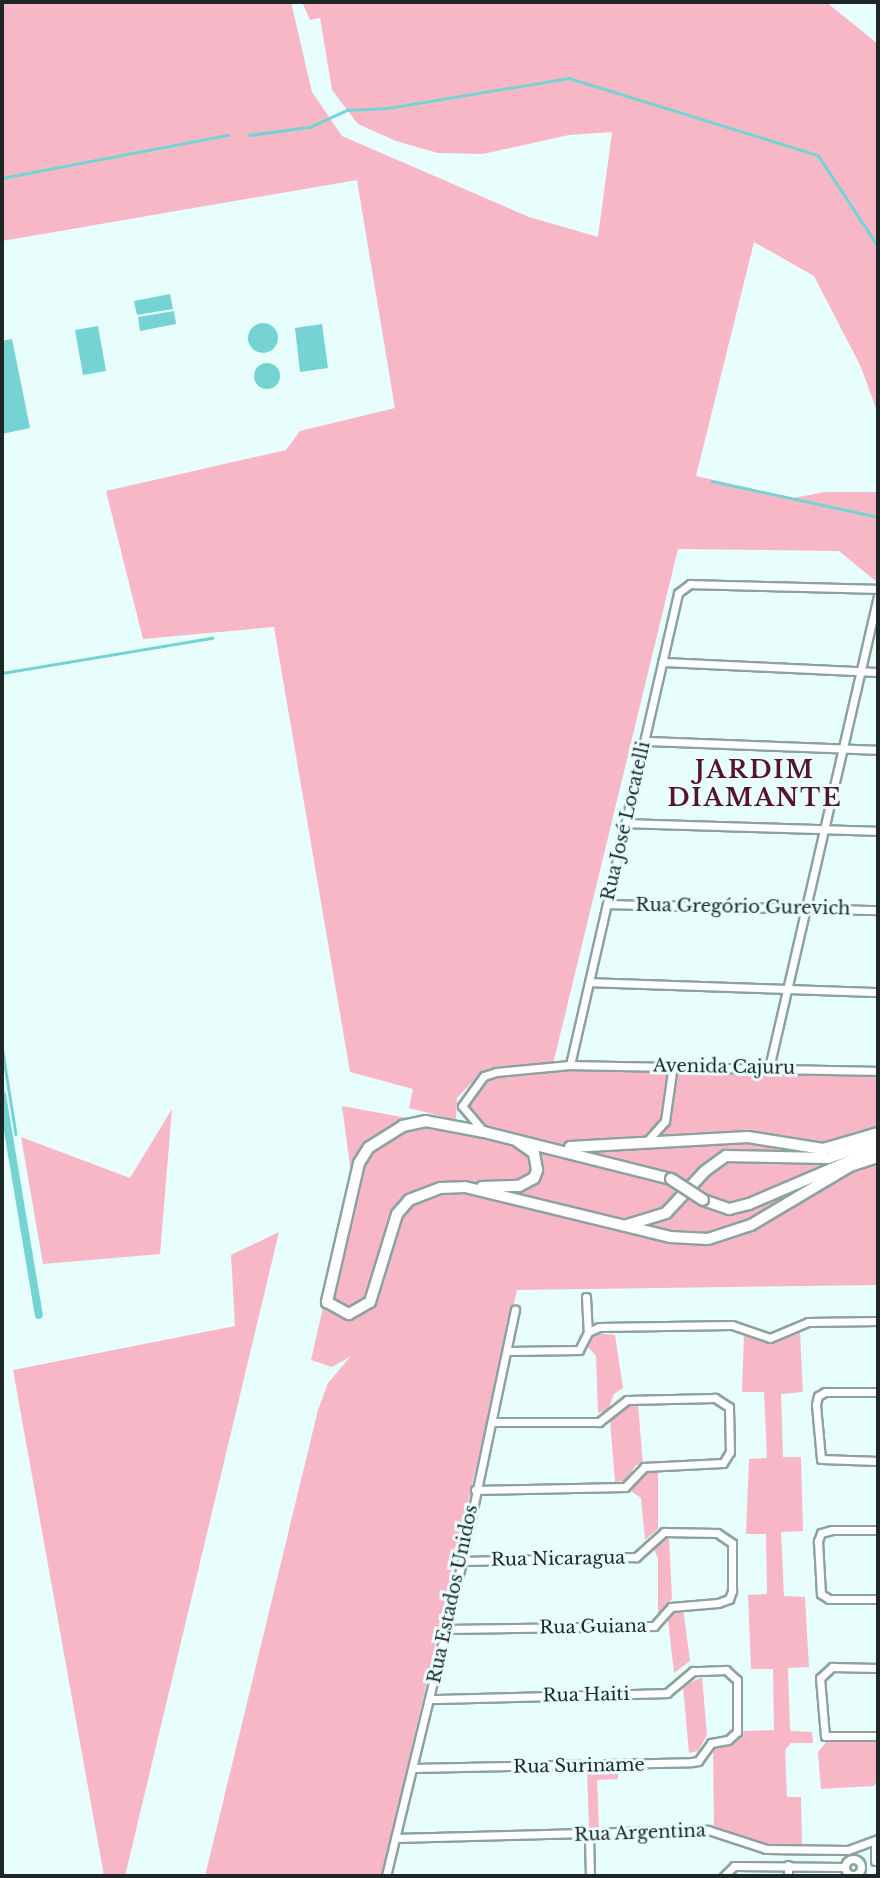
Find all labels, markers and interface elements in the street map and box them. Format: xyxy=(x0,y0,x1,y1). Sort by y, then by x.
street label: Rua José Locatelli xyxy=(597,739,655,903)
district label: JARDIM DIAMANTE xyxy=(668,756,842,812)
street label: Rua Gregório Gurevich xyxy=(635,894,851,920)
street label: Avenida Cajuru xyxy=(653,1055,795,1079)
street label: Rua Estados Unidos xyxy=(423,1503,483,1685)
street label: Rua Nicaragua xyxy=(491,1547,625,1571)
street label: Rua Guiana xyxy=(539,1615,647,1639)
street label: Rua Haiti xyxy=(542,1683,630,1707)
street label: Rua Suriname xyxy=(513,1754,645,1778)
street label: Rua Argentina xyxy=(573,1820,707,1846)

